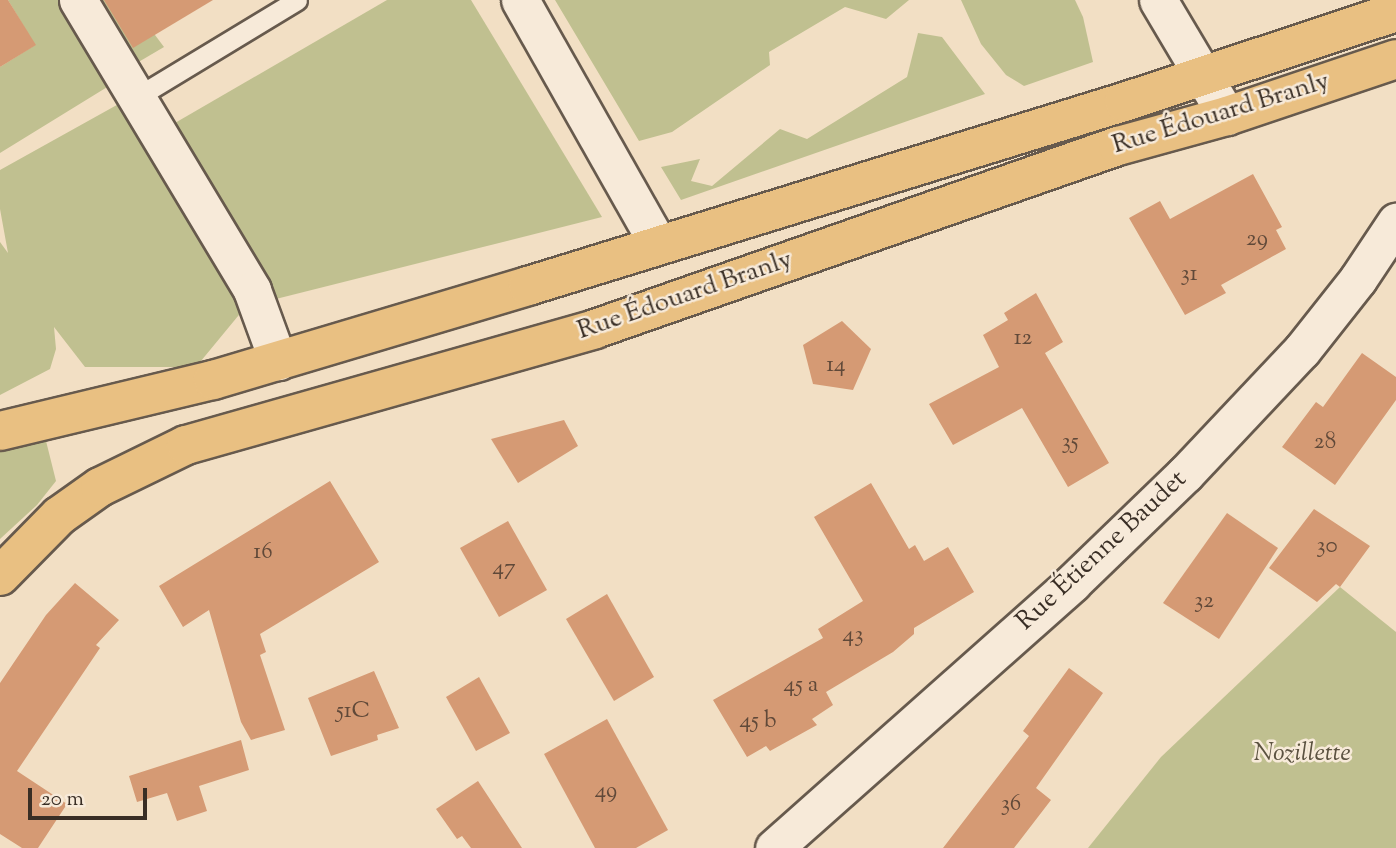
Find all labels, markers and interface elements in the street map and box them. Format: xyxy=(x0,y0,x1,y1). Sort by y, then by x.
street label: Rue Édouard Branly xyxy=(1109,66,1333,162)
house number: 29 xyxy=(1246,226,1268,254)
street label: Rue Édouard Branly xyxy=(574,245,796,347)
house number: 31 xyxy=(1180,261,1198,289)
house number: 12 xyxy=(1014,325,1032,353)
house number: 14 xyxy=(826,352,846,380)
house number: 35 xyxy=(1061,429,1079,457)
house number: 28 xyxy=(1314,429,1336,457)
street label: Rue Étienne Baudet xyxy=(1011,464,1193,638)
house number: 30 xyxy=(1316,533,1338,561)
house number: 16 xyxy=(253,539,273,567)
house number: 47 xyxy=(492,555,516,583)
house number: 32 xyxy=(1194,588,1214,616)
house number: 43 xyxy=(843,622,863,650)
house number: 45 a xyxy=(784,672,818,700)
house number: 51C xyxy=(336,698,370,726)
house number: 45 b xyxy=(740,708,776,736)
park label: Nozillette xyxy=(1253,738,1351,770)
scale bar xyxy=(32,774,150,818)
house number: 49 xyxy=(595,778,617,806)
text: 20 m xyxy=(41,785,84,815)
house number: 36 xyxy=(1001,791,1021,819)

